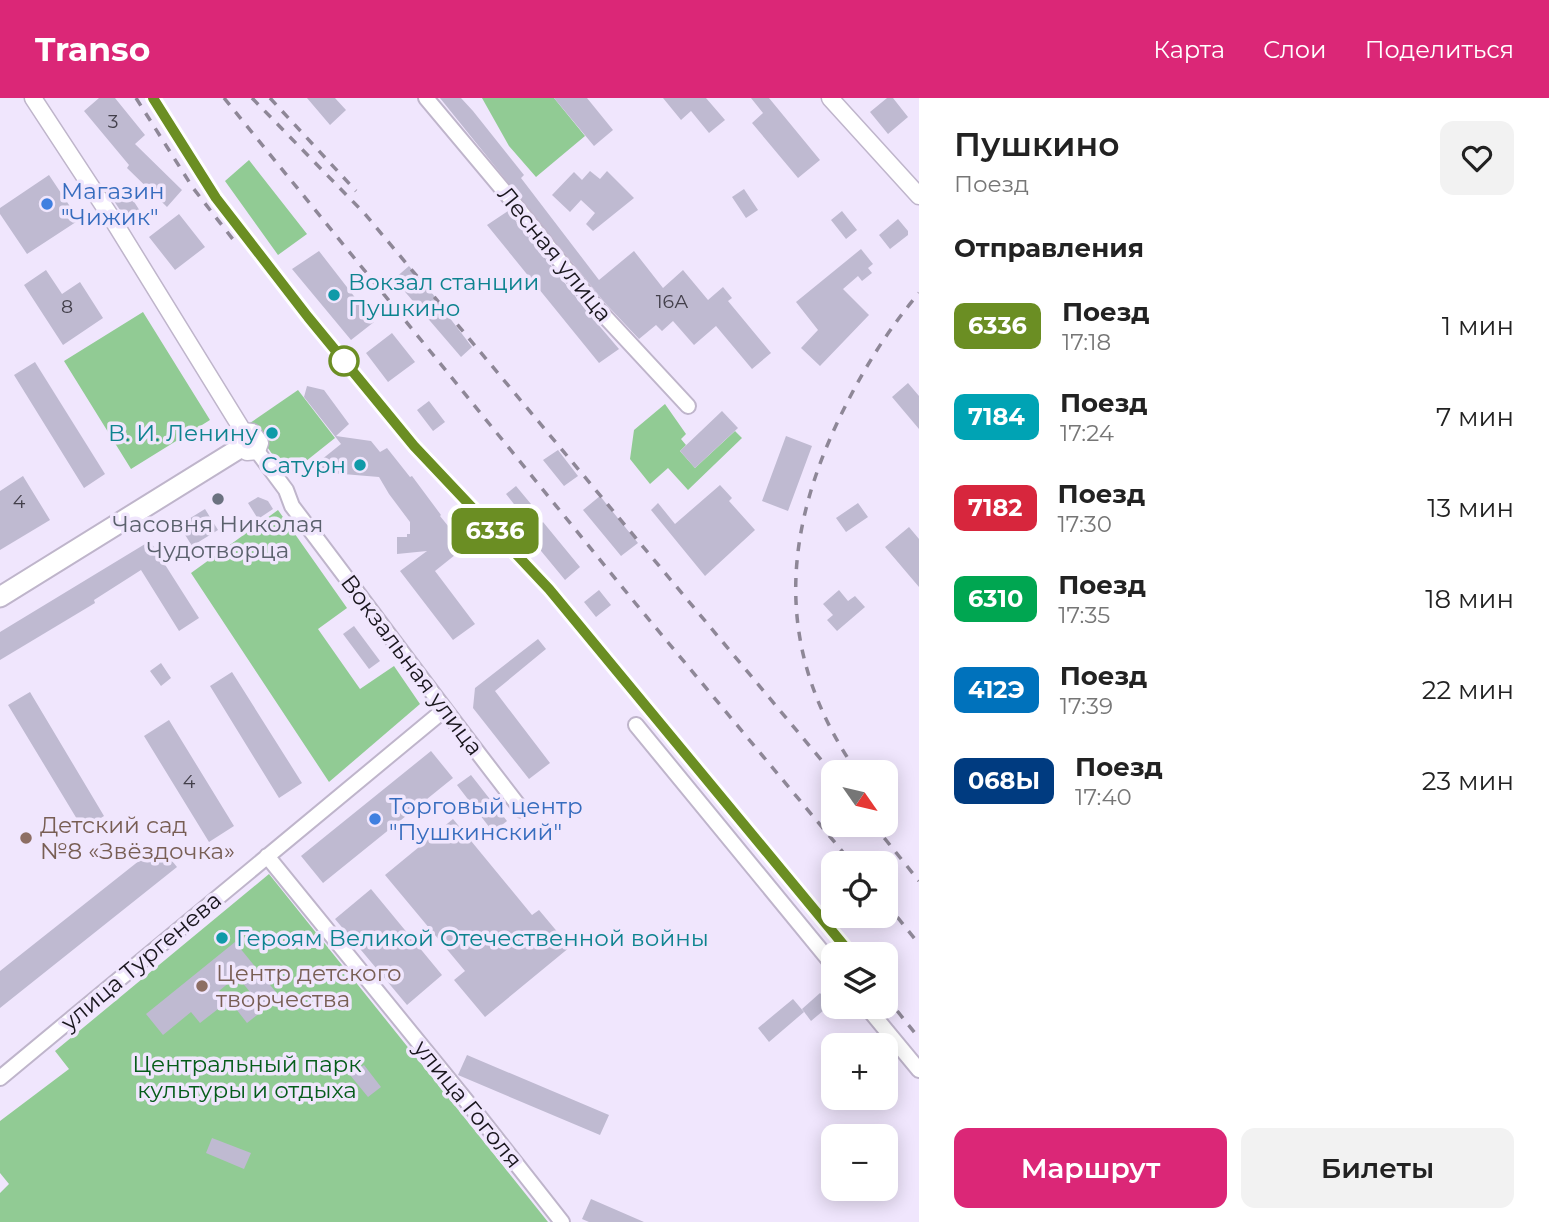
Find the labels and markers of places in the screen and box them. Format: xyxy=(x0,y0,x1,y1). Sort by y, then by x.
place label: Магазин "Чижик" xyxy=(61,177,165,231)
marker: Магазин "Чижик" xyxy=(39,196,55,212)
place label: Вокзал станции Пушкино xyxy=(348,268,539,322)
marker: Вокзал станции Пушкино xyxy=(326,287,342,303)
unlabelled marker xyxy=(329,346,359,376)
place label: В. И. Ленину xyxy=(108,419,258,447)
marker: В. И. Ленину xyxy=(264,425,280,441)
place label: Сатурн xyxy=(261,451,346,479)
marker: Сатурн xyxy=(352,457,368,473)
marker: Часовня Николая Чудотворца xyxy=(210,491,226,507)
place label: Часовня Николая Чудотворца xyxy=(113,510,323,564)
place label: Торговый центр "Пушкинский" xyxy=(389,792,583,846)
place label: Детский сад №8 «Звёздочка» xyxy=(40,811,235,865)
marker: Торговый центр "Пушкинский" xyxy=(367,811,383,827)
marker: Детский сад №8 «Звёздочка» xyxy=(18,830,34,846)
place label: Героям Великой Отечественной войны xyxy=(236,924,709,952)
marker: Героям Великой Отечественной войны xyxy=(214,930,230,946)
place label: Центр детского творчества xyxy=(216,959,402,1013)
marker: Центр детского творчества xyxy=(194,978,210,994)

